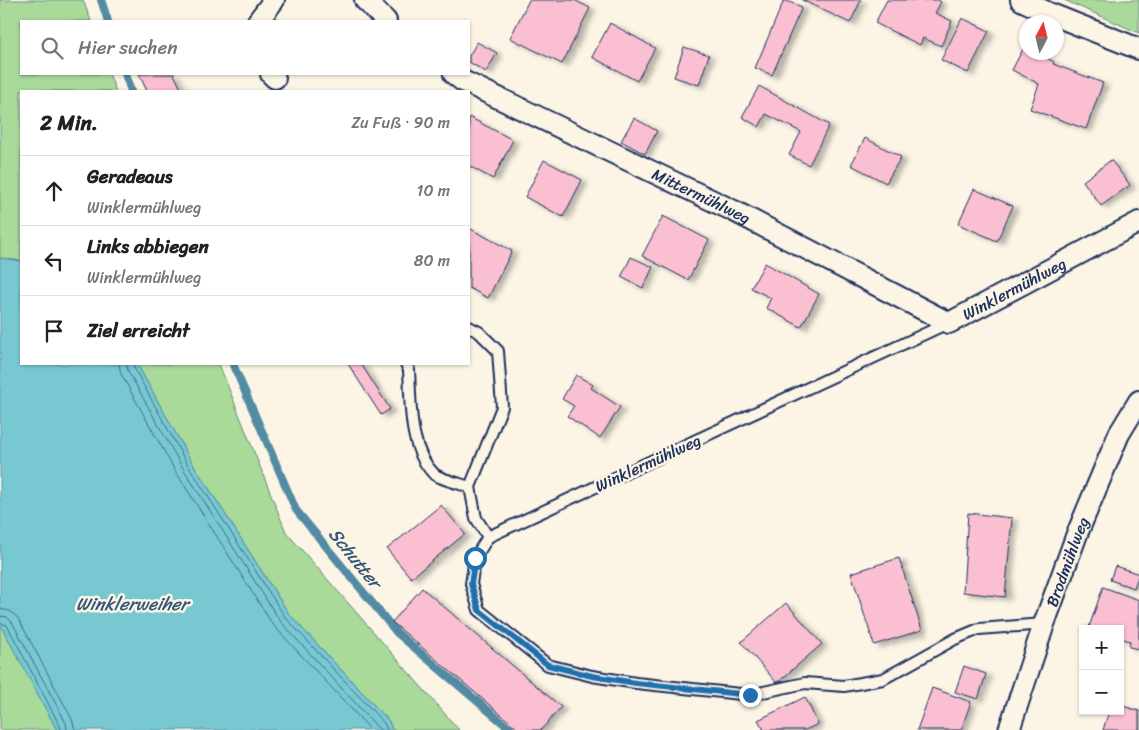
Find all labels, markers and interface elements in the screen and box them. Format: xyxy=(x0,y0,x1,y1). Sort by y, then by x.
north arrow xyxy=(1019,15,1064,60)
search box xyxy=(20,20,470,75)
text: Hier suchen xyxy=(78,31,178,64)
icon: search xyxy=(38,34,66,62)
text: 2 Min. xyxy=(40,104,98,142)
text: Zu Fuß · 90 m xyxy=(351,108,450,137)
street label: Mittermühlweg xyxy=(647,159,756,232)
text: Geradeaus xyxy=(87,160,173,193)
text: 10 m xyxy=(417,176,450,205)
icon: ahead xyxy=(40,177,68,205)
text: Winklermühlweg xyxy=(87,193,201,222)
text: Links abbiegen xyxy=(87,230,209,263)
text: 80 m xyxy=(414,246,450,275)
icon: left xyxy=(40,247,68,275)
street label: Winklermühlweg xyxy=(957,249,1071,328)
text: Winklermühlweg xyxy=(87,263,201,292)
text: Ziel erreicht xyxy=(87,314,190,347)
icon: arrive xyxy=(40,317,68,345)
street label: Winklermühlweg xyxy=(590,426,706,500)
street label: Brodmühlweg xyxy=(1037,512,1097,611)
water label: Schutter xyxy=(320,520,392,598)
route start xyxy=(464,547,487,570)
water label: Winklerweiher xyxy=(76,588,192,620)
map controls xyxy=(1079,625,1124,715)
button: + xyxy=(1079,625,1124,670)
button: − xyxy=(1079,670,1124,715)
route end xyxy=(739,684,762,707)

